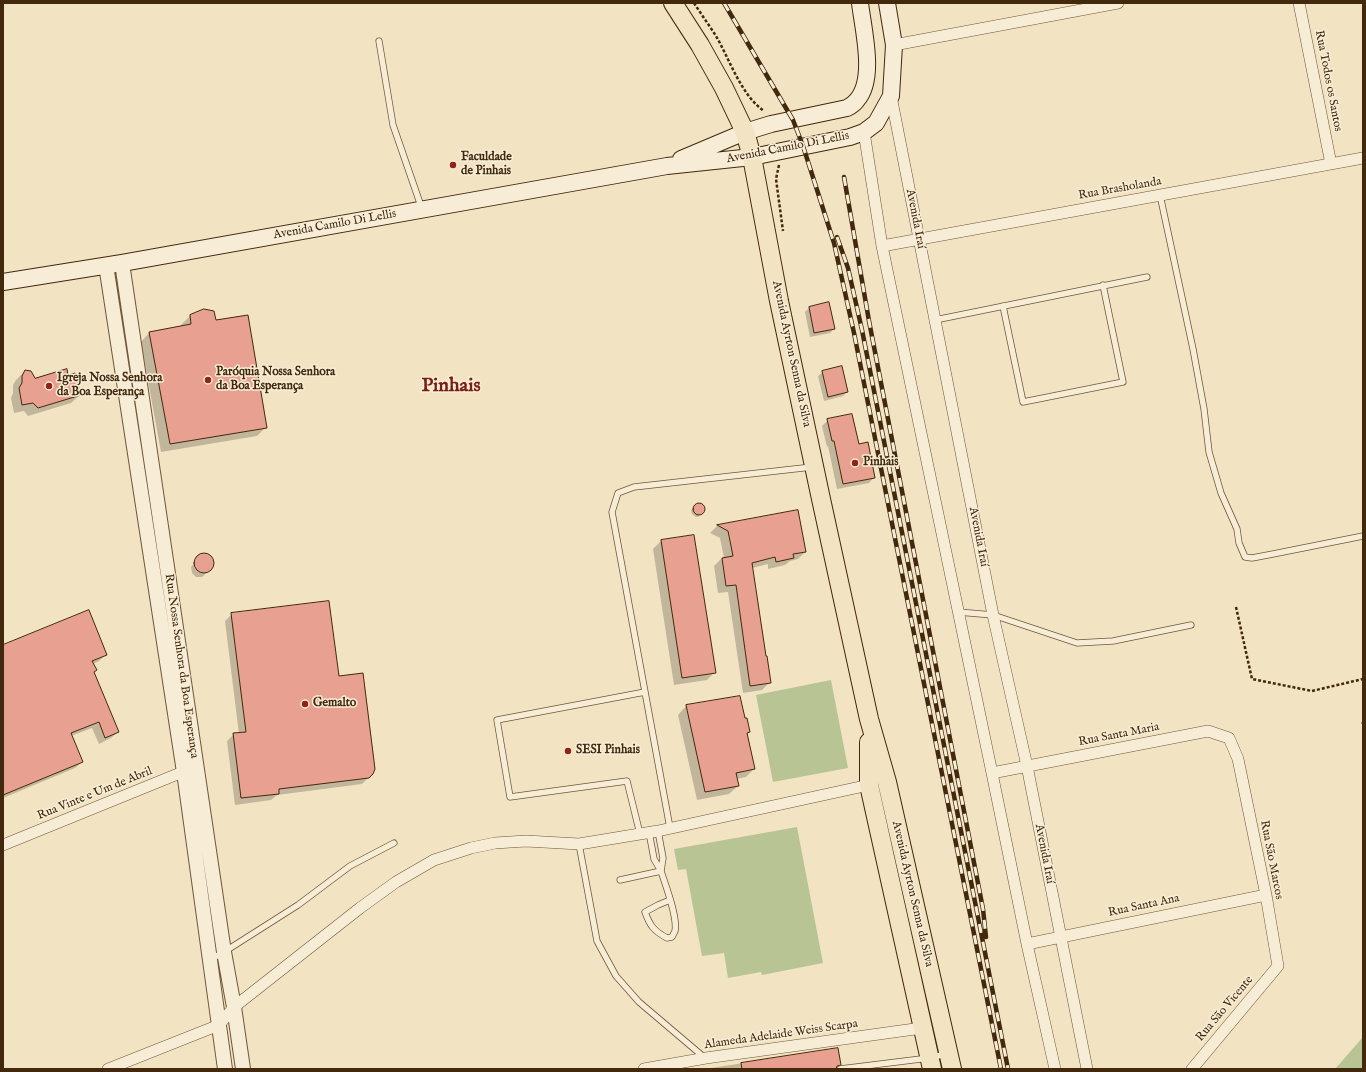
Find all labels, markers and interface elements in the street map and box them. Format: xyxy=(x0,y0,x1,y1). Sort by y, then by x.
street label: Rua Todos os Santos xyxy=(1311,29,1345,133)
street label: Avenida Camilo Di Lellis xyxy=(726,129,850,167)
place label: Faculdade de Pinhais xyxy=(461,151,512,179)
marker: Faculdade de Pinhais xyxy=(448,160,458,170)
street label: Rua Brasholanda xyxy=(1077,175,1163,203)
street label: Avenida Iraí xyxy=(902,188,928,250)
street label: Avenida Camilo Di Lellis xyxy=(272,207,398,243)
street label: Avenida Ayrton Senna da Silva xyxy=(768,279,814,429)
place label: Paróquia Nossa Senhora da Boa Esperança xyxy=(216,366,335,394)
place label: Igreja Nossa Senhora da Boa Esperança xyxy=(57,372,162,400)
marker: Paróquia Nossa Senhora da Boa Esperança xyxy=(203,375,213,385)
district label: Pinhais xyxy=(421,375,481,399)
marker: Igreja Nossa Senhora da Boa Esperança xyxy=(44,381,54,391)
place label: Pinhais xyxy=(863,456,899,470)
marker: Pinhais xyxy=(850,458,860,468)
street label: Avenida Iraí xyxy=(965,506,991,568)
street label: Rua Nossa Senhora da Boa Esperança xyxy=(161,573,201,759)
place label: Gemalto xyxy=(313,697,356,711)
marker: Gemalto xyxy=(300,699,310,709)
street label: Rua Santa Maria xyxy=(1077,720,1161,750)
place label: SESI Pinhais xyxy=(576,744,640,758)
marker: SESI Pinhais xyxy=(563,746,573,756)
street label: Rua Vinte e Um de Abril xyxy=(35,764,155,824)
street label: Rua São Marcos xyxy=(1256,819,1286,901)
street label: Avenida Ayrton Senna da Silva xyxy=(888,820,936,968)
street label: Avenida Iraí xyxy=(1031,823,1057,885)
street label: Rua Santa Ana xyxy=(1107,891,1181,921)
street label: Rua São Vicente xyxy=(1193,973,1257,1045)
street label: Alameda Adelaide Weiss Scarpa xyxy=(703,1017,859,1053)

